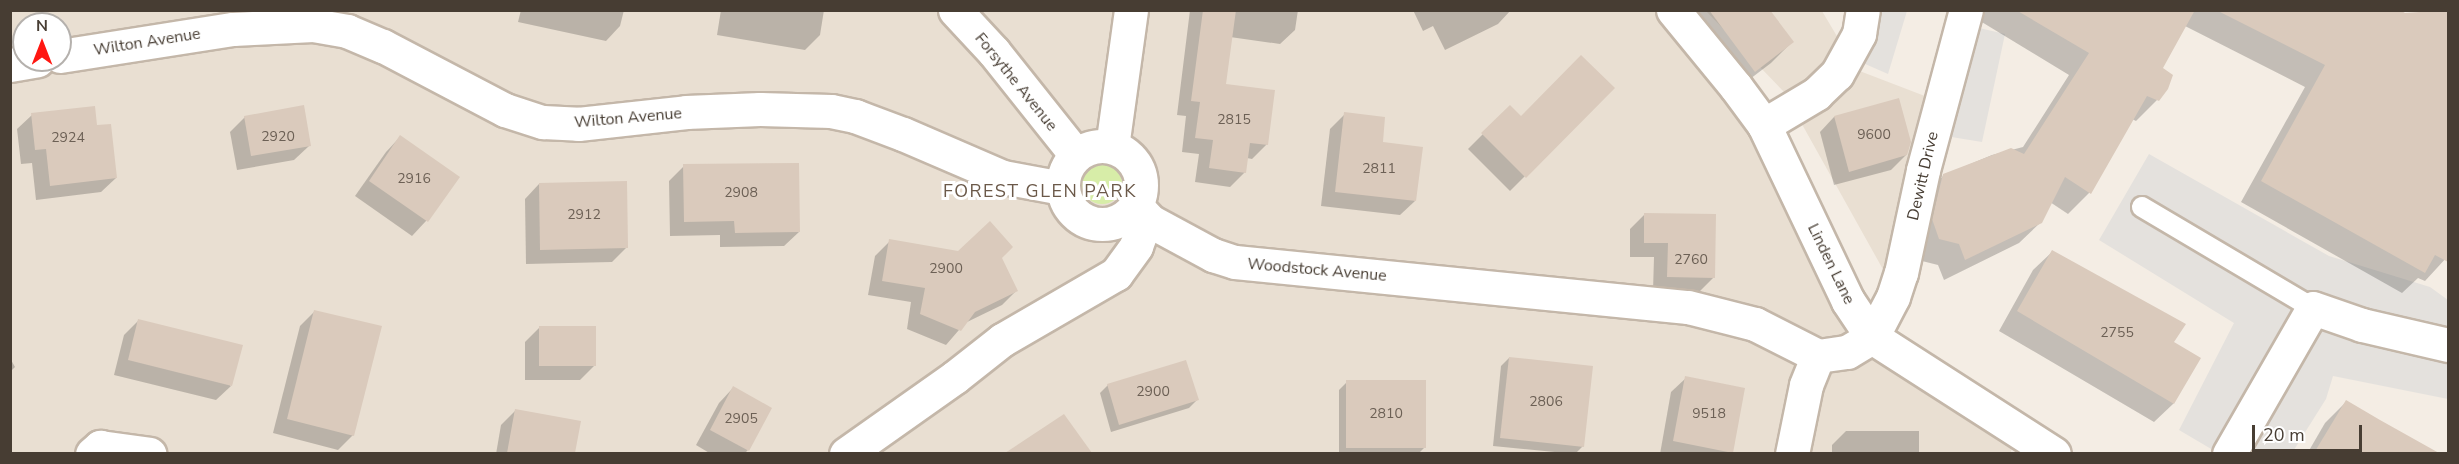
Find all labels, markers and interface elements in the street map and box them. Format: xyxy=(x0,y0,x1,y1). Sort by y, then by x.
north arrow xyxy=(12,12,72,72)
text: N xyxy=(36,15,48,37)
street label: Wilton Avenue xyxy=(92,24,202,60)
street label: Forsythe Avenue xyxy=(971,29,1061,135)
street label: Wilton Avenue xyxy=(573,104,683,132)
house number: 2815 xyxy=(1217,112,1251,128)
house number: 9600 xyxy=(1857,127,1891,143)
house number: 2920 xyxy=(261,129,295,145)
house number: 2924 xyxy=(51,130,85,146)
street label: Dewitt Drive xyxy=(1903,130,1943,222)
house number: 2811 xyxy=(1362,161,1396,177)
house number: 2916 xyxy=(397,171,431,187)
district label: FOREST GLEN PARK xyxy=(943,180,1137,202)
house number: 2908 xyxy=(724,185,758,201)
house number: 2912 xyxy=(567,207,601,223)
street label: Linden Lane xyxy=(1803,221,1859,307)
house number: 2760 xyxy=(1674,252,1708,268)
street label: Woodstock Avenue xyxy=(1247,254,1387,286)
house number: 2900 xyxy=(929,261,963,277)
house number: 2755 xyxy=(2100,325,2134,341)
house number: 2900 xyxy=(1136,384,1170,400)
house number: 2806 xyxy=(1529,394,1563,410)
house number: 2810 xyxy=(1369,406,1403,422)
house number: 9518 xyxy=(1692,406,1726,422)
house number: 2905 xyxy=(724,411,758,427)
scale bar xyxy=(2255,413,2364,451)
text: 20 m xyxy=(2263,423,2305,447)

